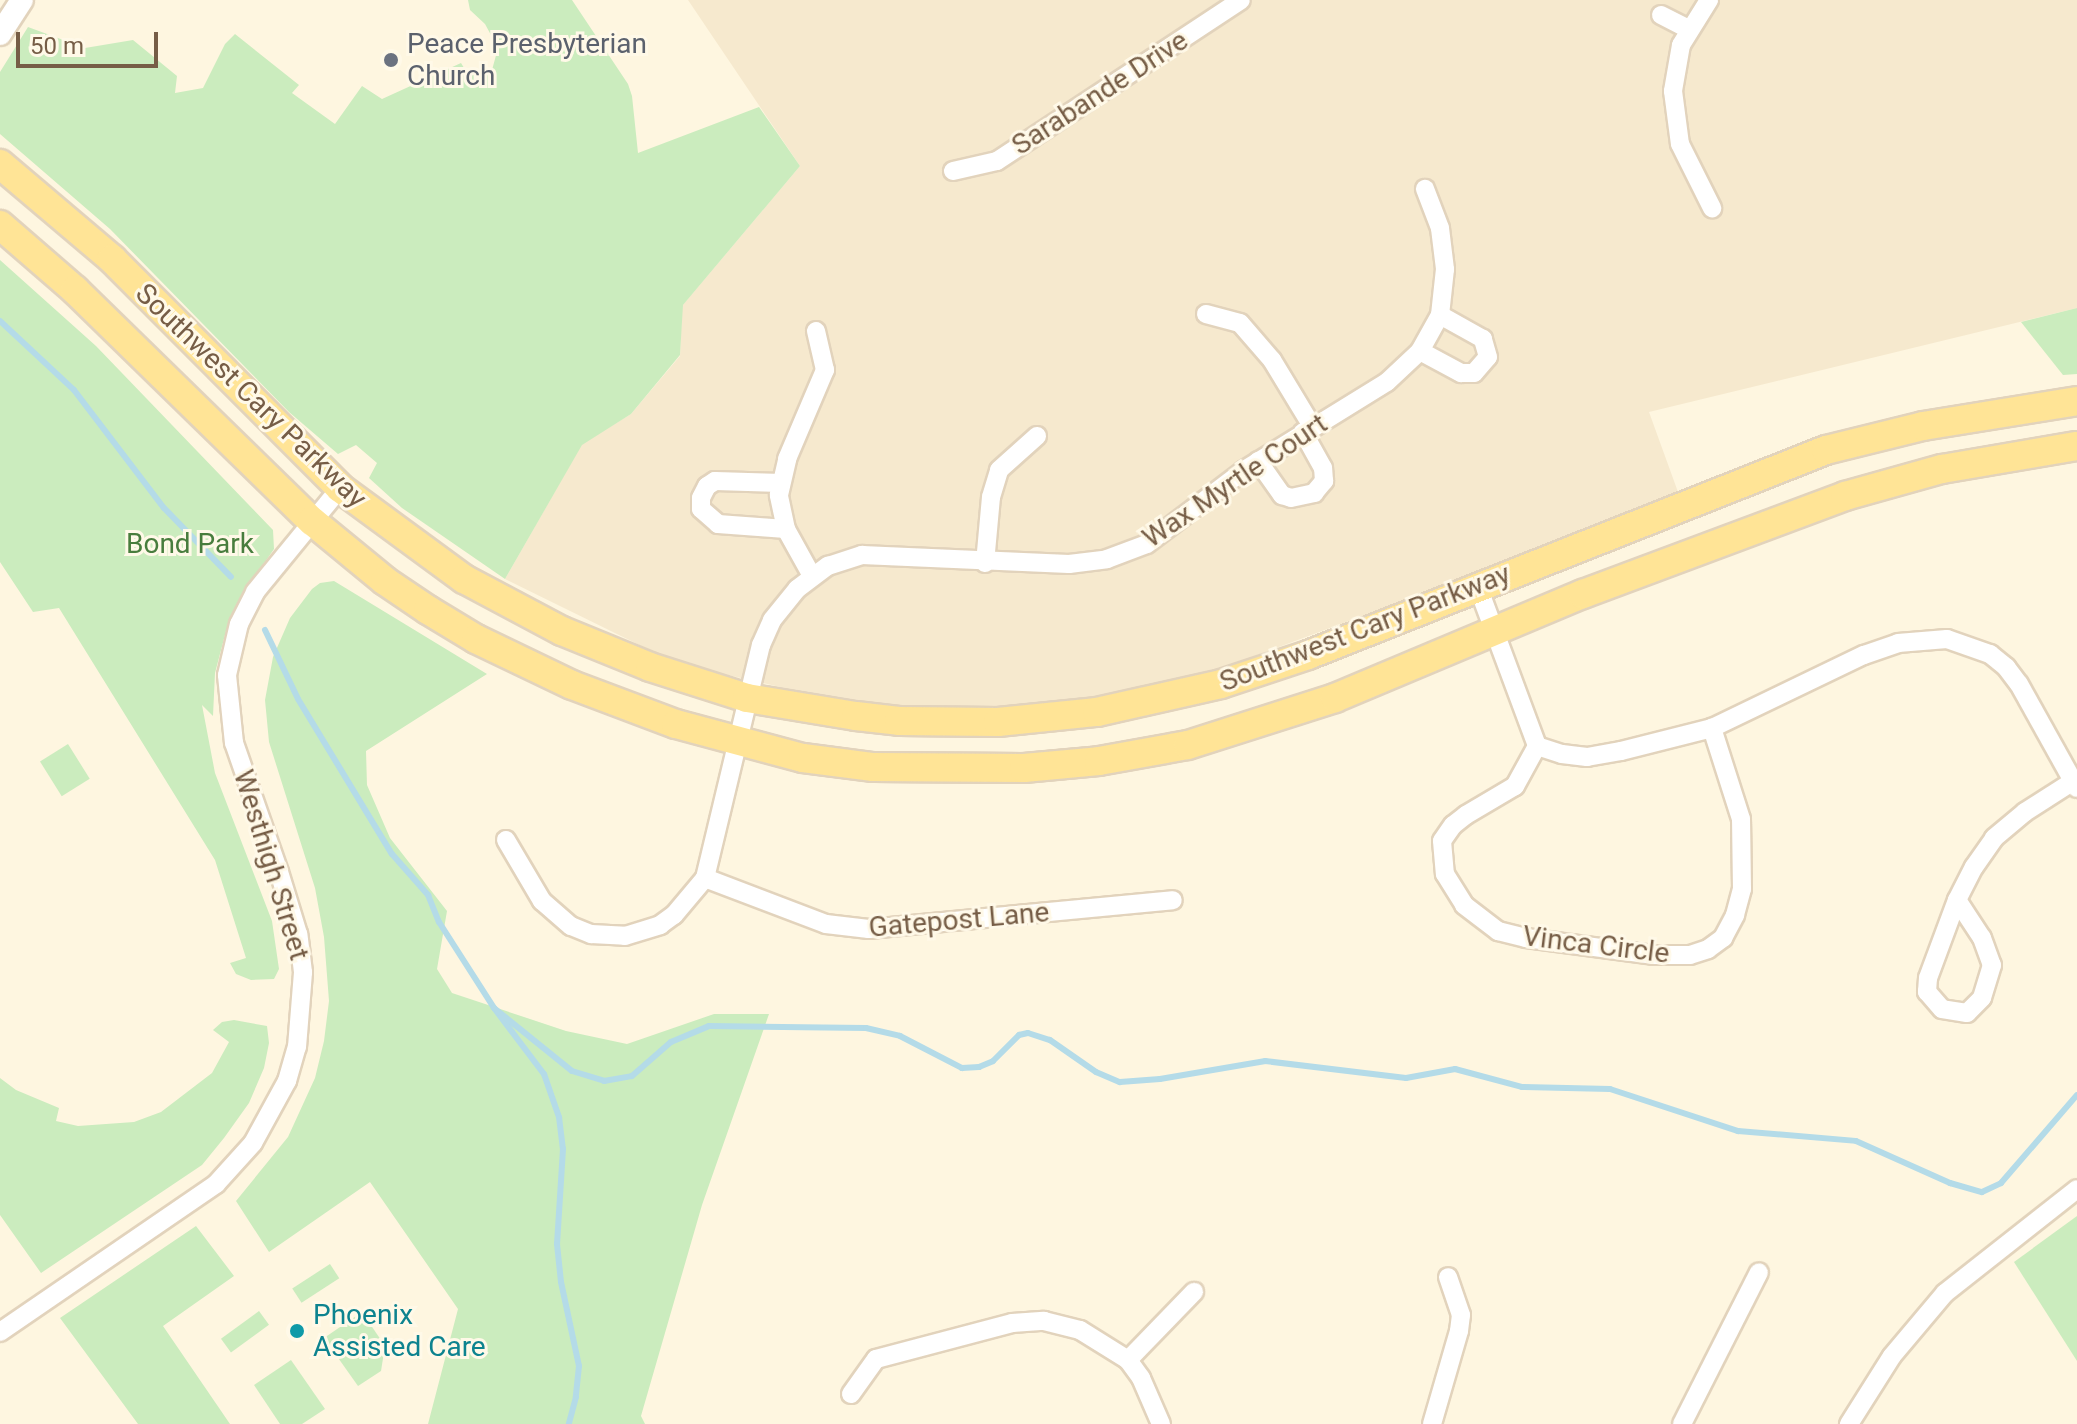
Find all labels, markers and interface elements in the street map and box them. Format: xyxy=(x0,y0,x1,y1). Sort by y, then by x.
scale bar xyxy=(20,16,162,66)
street label: Sarabande Drive xyxy=(1006,24,1194,162)
place label: Peace Presbyterian Church xyxy=(407,27,647,93)
text: 50 m xyxy=(30,32,84,60)
marker: Peace Presbyterian Church xyxy=(382,51,400,69)
street label: Southwest Cary Parkway xyxy=(128,277,374,515)
street label: Wax Myrtle Court xyxy=(1136,407,1334,555)
park label: Bond Park xyxy=(126,527,254,561)
street label: Southwest Cary Parkway xyxy=(1215,557,1515,699)
street label: Westhigh Street xyxy=(226,766,316,964)
street label: Gatepost Lane xyxy=(867,895,1051,945)
street label: Vinca Circle xyxy=(1521,919,1671,971)
place label: Phoenix Assisted Care xyxy=(313,1298,486,1364)
marker: Phoenix Assisted Care xyxy=(288,1322,306,1340)

